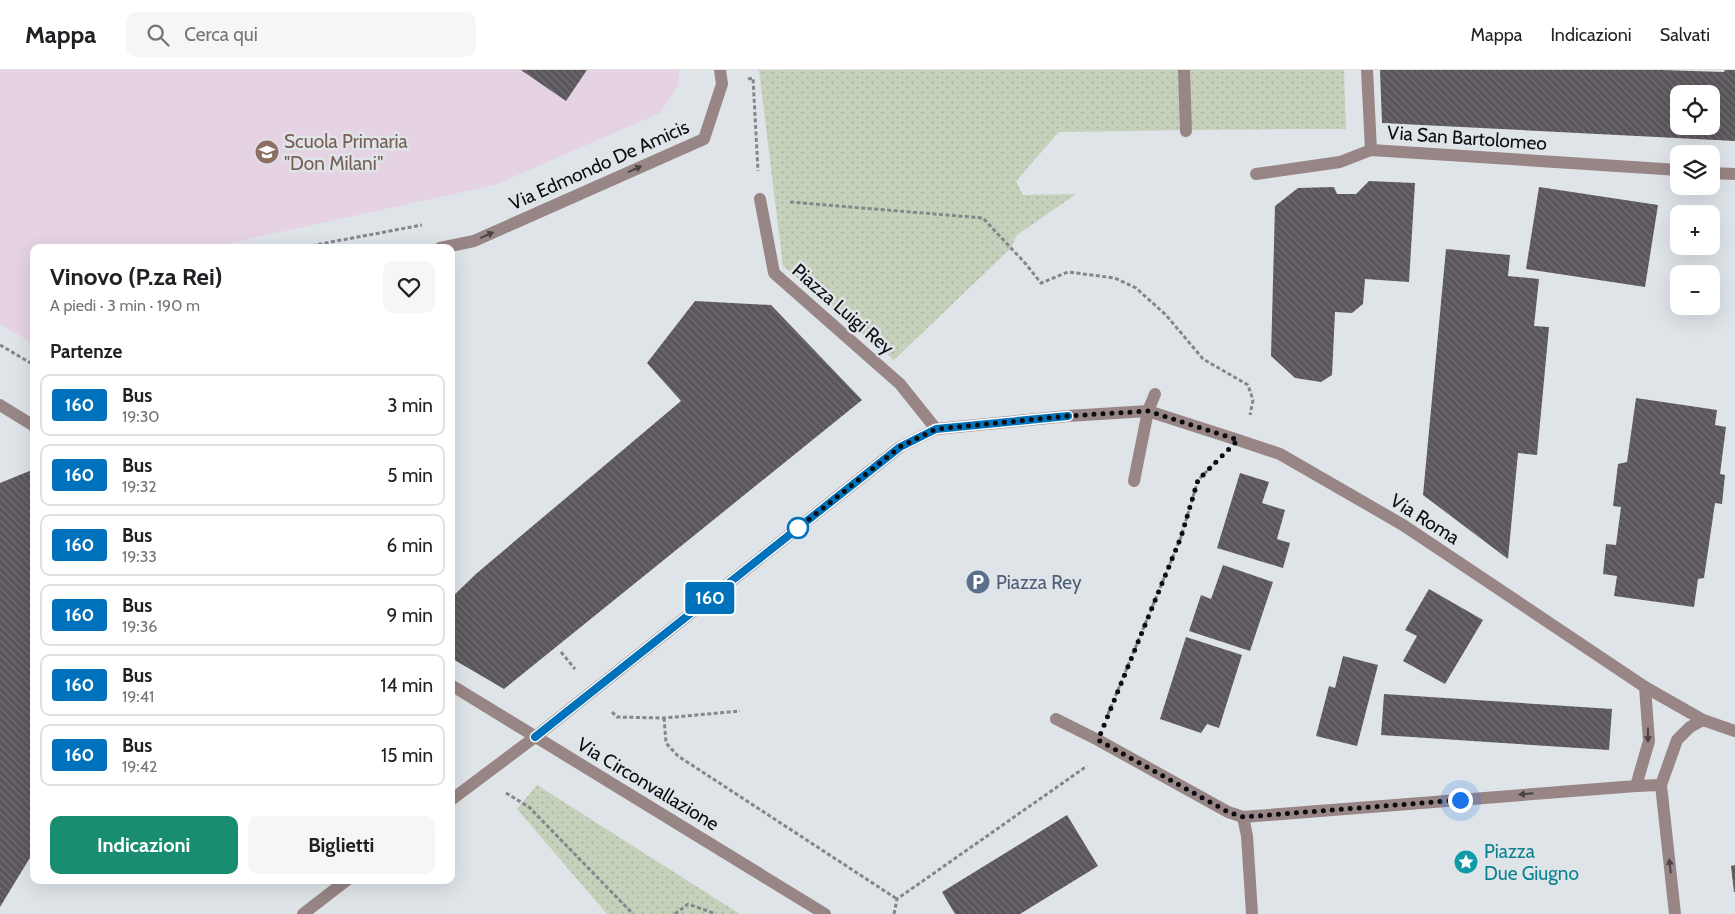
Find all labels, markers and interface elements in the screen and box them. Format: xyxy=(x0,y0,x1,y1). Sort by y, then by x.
search box xyxy=(126,12,476,57)
text: Mappa xyxy=(25,20,96,49)
icon: search xyxy=(144,21,172,49)
text: Cerca qui xyxy=(184,23,258,46)
text: Mappa xyxy=(1471,24,1522,46)
text: Indicazioni xyxy=(1550,24,1632,46)
text: Salvati xyxy=(1660,24,1710,46)
map controls xyxy=(1670,85,1720,315)
button: locate xyxy=(1670,85,1720,135)
street label: Via Edmondo De Amicis xyxy=(506,115,693,215)
street label: Via San Bartolomeo xyxy=(1386,121,1548,155)
place label: Scuola Primaria "Don Milani" xyxy=(284,130,408,175)
school or university icon: Scuola Primaria "Don Milani" xyxy=(254,139,280,165)
button: layers xyxy=(1670,145,1720,195)
one-way arrow xyxy=(628,165,642,173)
button: + xyxy=(1670,205,1720,255)
one-way arrow xyxy=(480,230,494,238)
street label: Piazza Luigi Rey xyxy=(788,259,899,360)
button: heart xyxy=(383,261,435,313)
text: Vinovo (P.za Rei) xyxy=(50,262,223,291)
button: − xyxy=(1670,265,1720,315)
text: A piedi · 3 min · 190 m xyxy=(50,296,200,315)
text: Partenze xyxy=(50,340,122,363)
text: Bus xyxy=(122,384,152,407)
text: 160 xyxy=(65,394,94,416)
text: 3 min xyxy=(387,394,433,417)
text: 19:30 xyxy=(122,407,159,426)
text: Bus xyxy=(122,454,152,477)
text: 160 xyxy=(65,464,94,486)
text: 5 min xyxy=(387,464,433,487)
text: 19:32 xyxy=(122,477,157,496)
street label: Via Roma xyxy=(1386,489,1464,549)
unlabelled marker xyxy=(787,517,809,539)
text: Bus xyxy=(122,524,152,547)
text: 160 xyxy=(65,534,94,556)
text: 6 min xyxy=(387,534,433,557)
text: 19:33 xyxy=(122,547,157,566)
parking icon: Piazza Rey xyxy=(965,569,991,595)
place label: Piazza Rey xyxy=(996,571,1082,594)
line badge: 160 xyxy=(681,582,739,614)
text: 160 xyxy=(695,587,725,609)
text: Bus xyxy=(122,594,152,617)
text: 160 xyxy=(65,604,94,626)
text: 9 min xyxy=(387,604,433,627)
text: 19:36 xyxy=(122,617,157,636)
text: Bus xyxy=(122,664,152,687)
text: 160 xyxy=(65,674,94,696)
text: 14 min xyxy=(380,674,433,697)
text: 19:41 xyxy=(122,687,154,706)
one-way arrow xyxy=(1644,728,1652,744)
street label: Via Circonvallazione xyxy=(573,733,723,836)
text: Bus xyxy=(122,734,152,757)
text: 160 xyxy=(65,744,94,766)
text: 15 min xyxy=(381,744,433,767)
text: 19:42 xyxy=(122,757,157,776)
your location xyxy=(1448,788,1473,813)
one-way arrow xyxy=(1518,791,1534,799)
button: Indicazioni xyxy=(50,816,238,874)
button: Biglietti xyxy=(248,816,435,874)
place label: Piazza Due Giugno xyxy=(1484,840,1579,885)
place icon: Piazza Due Giugno xyxy=(1453,849,1479,875)
one-way arrow xyxy=(1666,857,1674,873)

